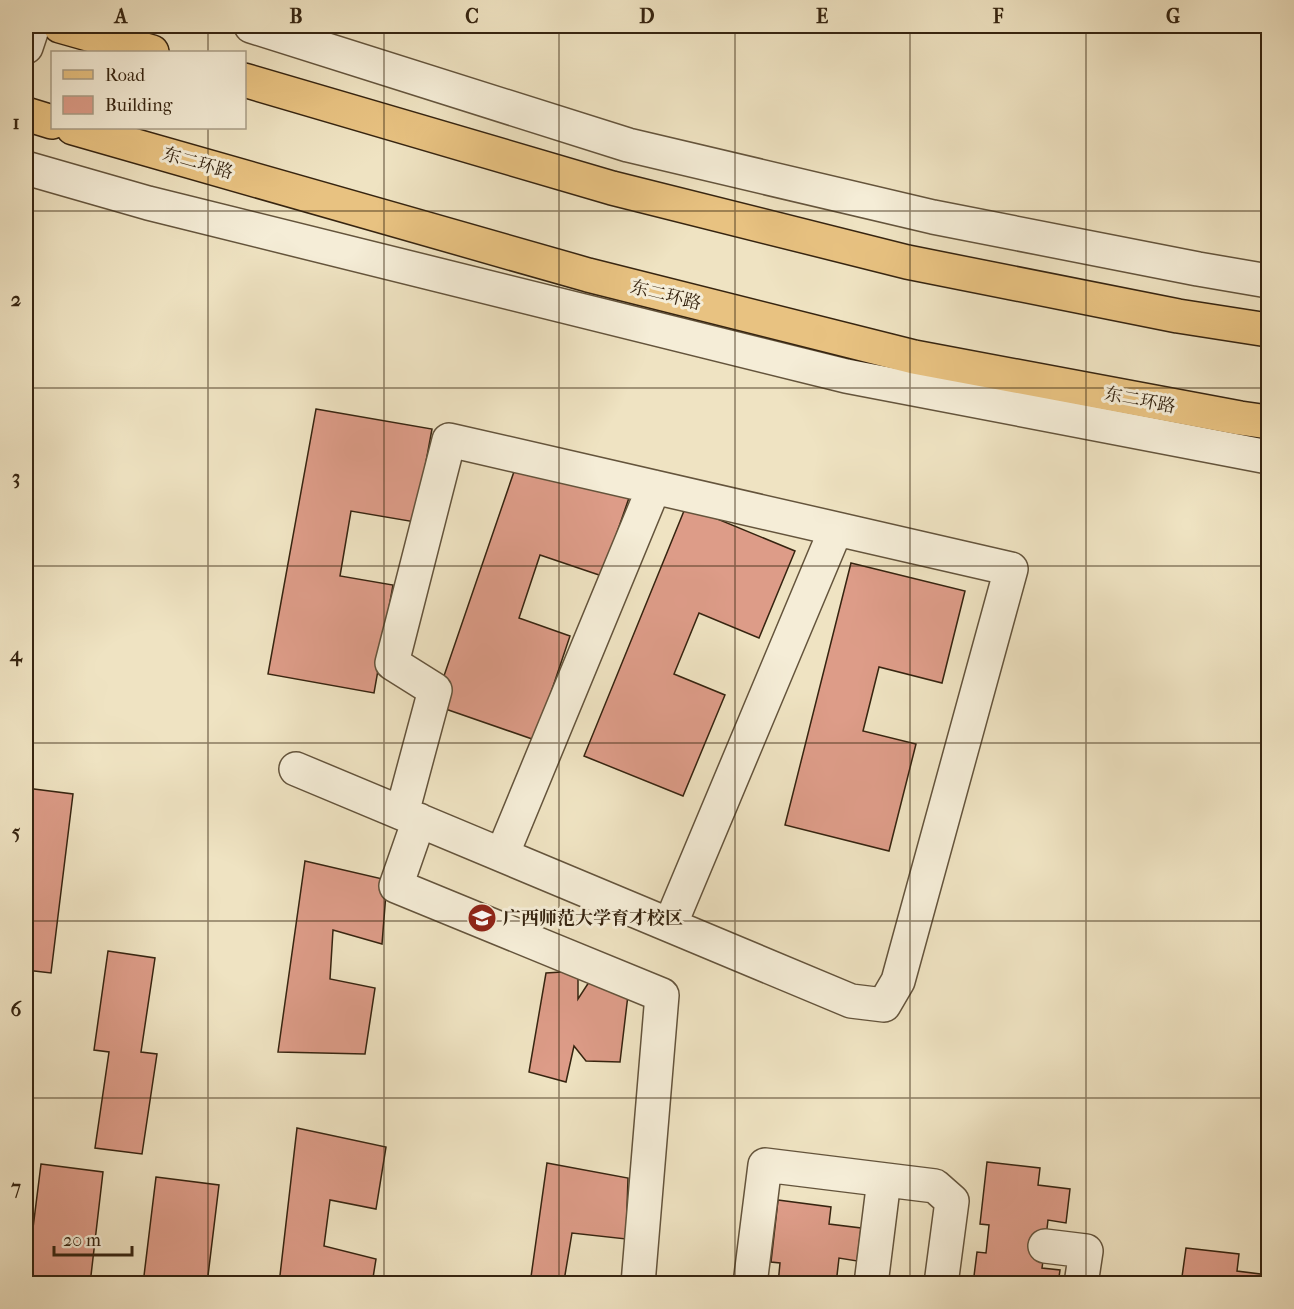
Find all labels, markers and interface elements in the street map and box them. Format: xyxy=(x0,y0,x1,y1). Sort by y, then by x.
text: A xyxy=(113,5,129,28)
text: B xyxy=(289,5,303,28)
text: C xyxy=(465,5,479,28)
text: D xyxy=(639,5,655,28)
text: E xyxy=(816,5,828,28)
text: F xyxy=(992,5,1004,28)
text: G xyxy=(1166,5,1180,28)
legend xyxy=(51,51,246,129)
text: Road xyxy=(105,65,145,86)
text: Building xyxy=(105,95,173,116)
text: 1 xyxy=(12,111,20,134)
street label: 东二环路 xyxy=(160,143,235,183)
street label: 东二环路 xyxy=(628,277,703,314)
text: 2 xyxy=(11,288,21,311)
street label: 东二环路 xyxy=(1103,383,1177,418)
text: 3 xyxy=(12,466,20,489)
text: 4 xyxy=(9,643,23,667)
text: 5 xyxy=(12,821,21,844)
school or university icon: 广西师范大学育才校区 xyxy=(466,902,498,934)
place label: 广西师范大学育才校区 xyxy=(503,908,683,929)
text: 6 xyxy=(11,998,23,1021)
text: 7 xyxy=(10,1176,21,1199)
scale bar xyxy=(54,1219,132,1257)
text: 20 m xyxy=(63,1230,101,1251)

